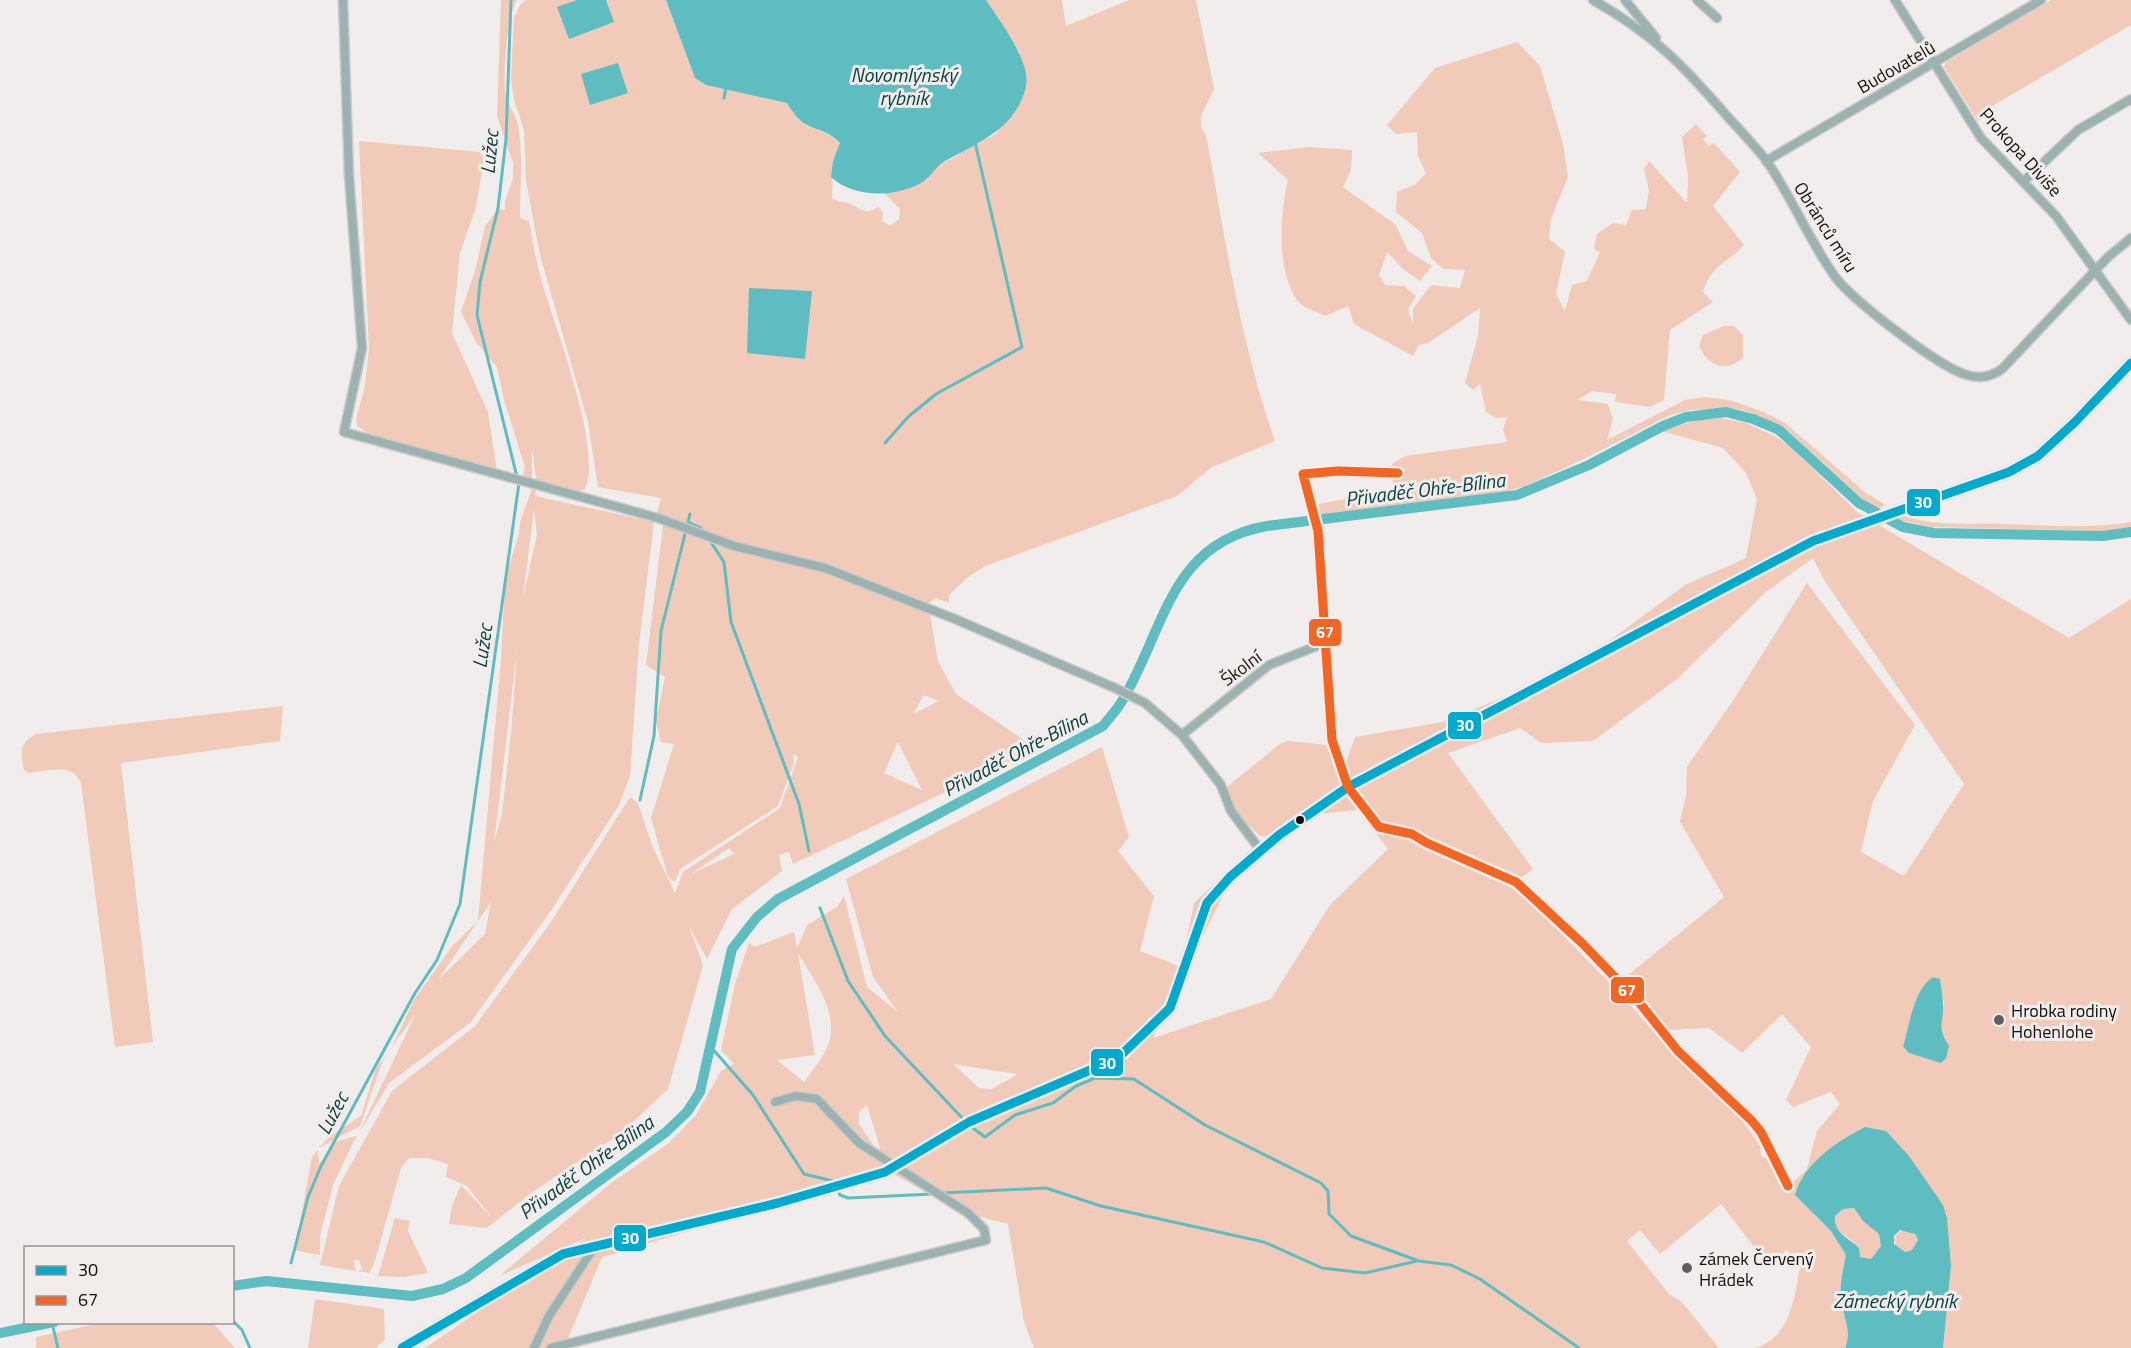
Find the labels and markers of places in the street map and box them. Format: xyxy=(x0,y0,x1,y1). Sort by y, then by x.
unlabelled marker xyxy=(1294,814,1306,826)
place label: Hrobka rodiny Hohenlohe xyxy=(2011,997,2117,1045)
marker: Hrobka rodiny Hohenlohe xyxy=(1992,1013,2006,1027)
place label: zámek Červený Hrádek xyxy=(1699,1245,1814,1293)
marker: zámek Červený Hrádek xyxy=(1680,1261,1694,1275)

